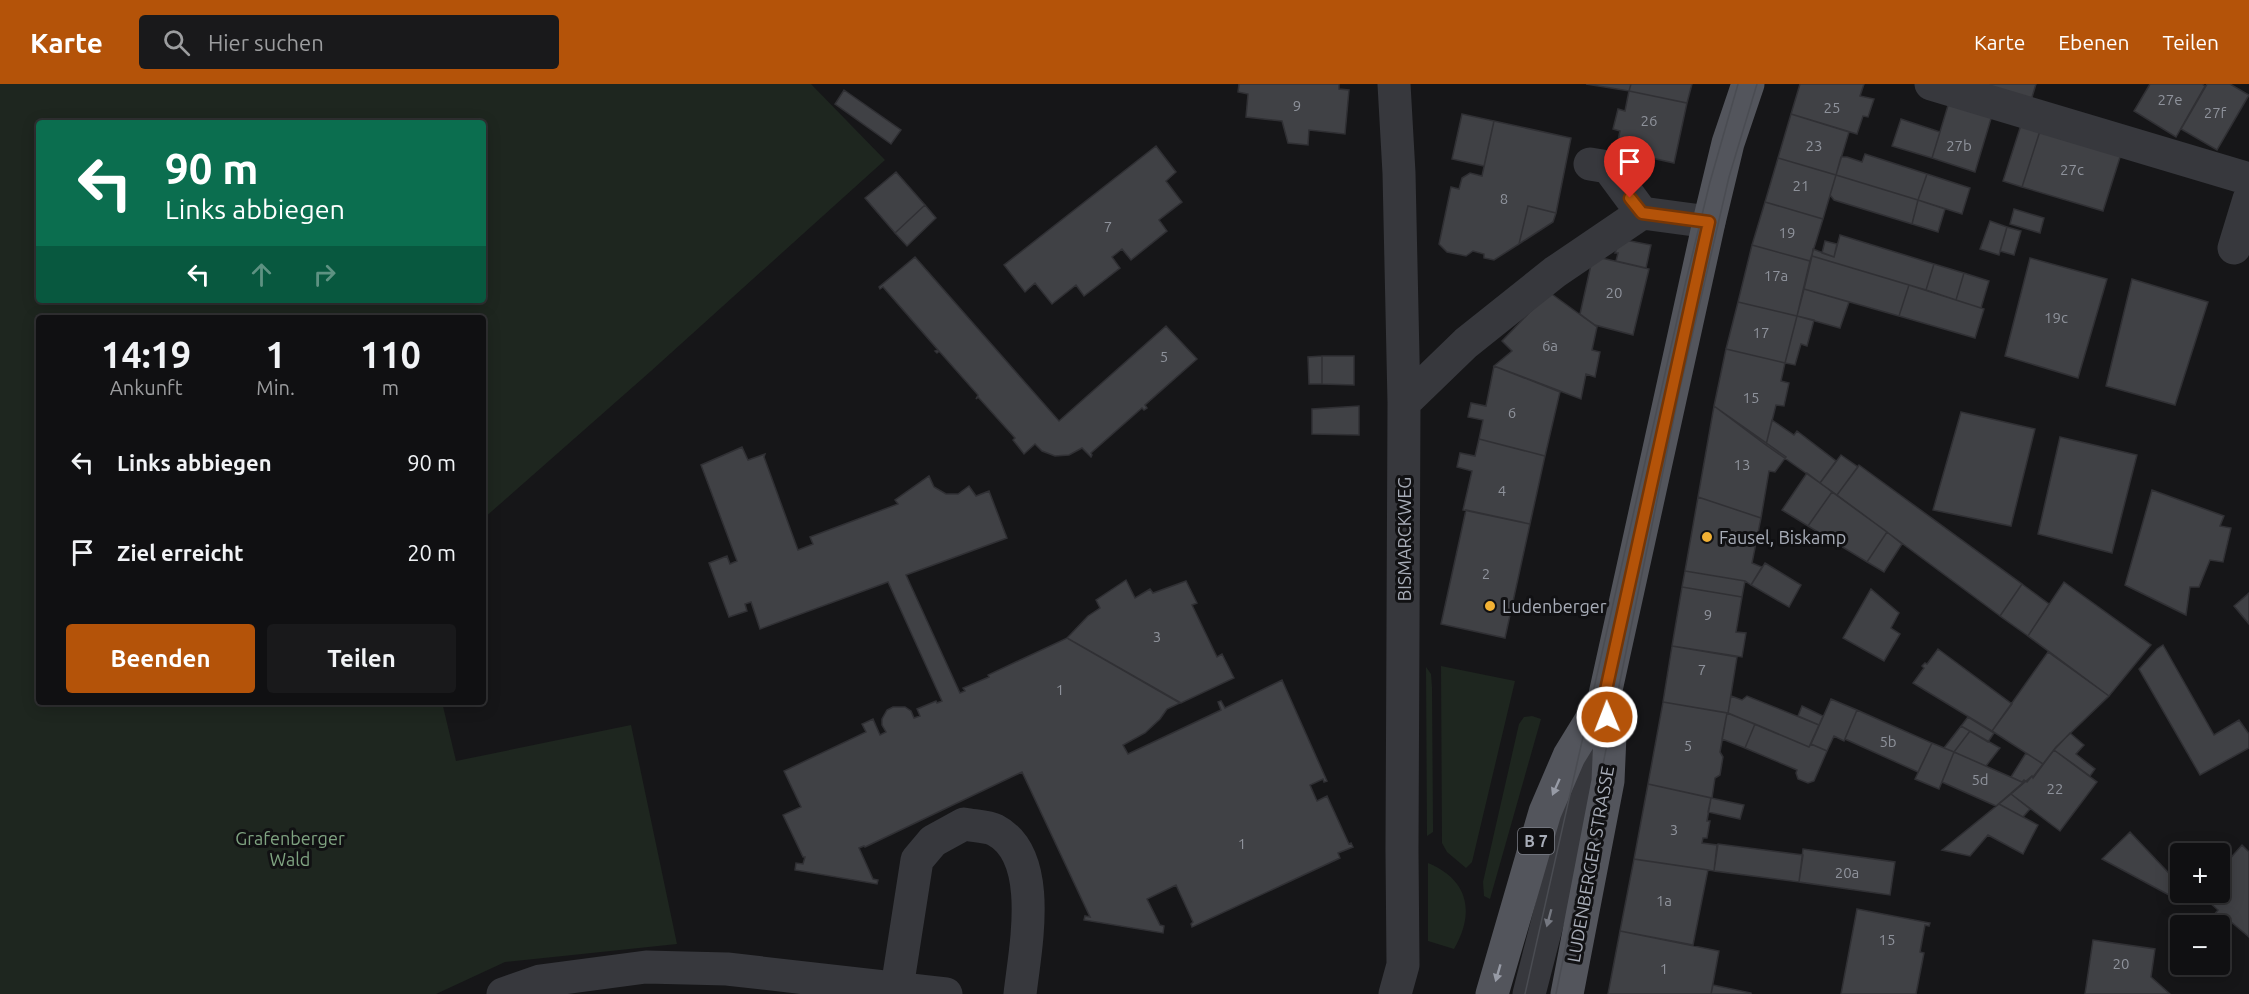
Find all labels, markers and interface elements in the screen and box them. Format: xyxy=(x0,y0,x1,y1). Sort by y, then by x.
search box xyxy=(139,15,559,69)
icon: search xyxy=(160,26,193,59)
text: Karte xyxy=(30,27,103,58)
text: Hier suchen xyxy=(208,30,324,55)
text: Karte xyxy=(1974,30,2025,54)
text: Ebenen xyxy=(2058,30,2130,54)
text: Teilen xyxy=(2163,30,2219,54)
house number: 27e xyxy=(2157,91,2183,108)
house number: 9 xyxy=(1293,97,1301,114)
house number: 25 xyxy=(1824,99,1840,116)
house number: 27f xyxy=(2204,104,2227,121)
house number: 26 xyxy=(1641,112,1657,129)
pin xyxy=(1604,136,1655,198)
house number: 23 xyxy=(1806,137,1822,154)
house number: 27b xyxy=(1946,137,1972,154)
icon: left xyxy=(66,144,144,222)
text: 90 m xyxy=(165,145,259,192)
icon: arrive xyxy=(1613,145,1646,178)
house number: 27c xyxy=(2060,161,2084,178)
house number: 21 xyxy=(1793,177,1809,194)
house number: 8 xyxy=(1500,190,1508,207)
text: Links abbiegen xyxy=(165,194,345,224)
house number: 7 xyxy=(1104,218,1112,235)
house number: 19 xyxy=(1779,224,1795,241)
icon: left xyxy=(182,258,215,291)
icon: ahead xyxy=(245,258,278,291)
icon: right xyxy=(308,258,341,291)
house number: 17a xyxy=(1764,267,1788,284)
house number: 20 xyxy=(1606,284,1622,301)
house number: 19c xyxy=(2044,309,2068,326)
house number: 17 xyxy=(1753,324,1769,341)
text: 14:19 xyxy=(101,334,191,375)
text: 1 xyxy=(265,334,286,375)
text: 110 xyxy=(360,334,421,375)
house number: 6a xyxy=(1542,337,1558,354)
house number: 5 xyxy=(1160,348,1168,365)
text: Ankunft xyxy=(110,376,183,399)
text: Min. xyxy=(256,376,295,399)
text: m xyxy=(382,376,399,399)
house number: 15 xyxy=(1743,389,1759,406)
house number: 6 xyxy=(1508,404,1516,421)
icon: left xyxy=(66,446,99,479)
text: Links abbiegen xyxy=(117,450,272,475)
text: 90 m xyxy=(407,450,456,475)
house number: 13 xyxy=(1734,456,1750,473)
street label: BISMARCKWEG xyxy=(1394,477,1414,601)
house number: 4 xyxy=(1498,482,1506,499)
place label: Fausel, Biskamp xyxy=(1719,527,1846,547)
marker: Fausel, Biskamp xyxy=(1700,530,1714,544)
icon: arrive xyxy=(66,536,99,569)
text: Ziel erreicht xyxy=(117,540,244,565)
text: 20 m xyxy=(407,540,456,565)
house number: 2 xyxy=(1482,565,1490,582)
place label: Ludenberger xyxy=(1502,596,1607,616)
marker: Ludenberger xyxy=(1483,599,1497,613)
house number: 9 xyxy=(1704,606,1712,623)
button: Beenden xyxy=(66,624,255,693)
button: Teilen xyxy=(267,624,456,693)
house number: 3 xyxy=(1153,628,1161,645)
house number: 7 xyxy=(1698,661,1706,678)
house number: 1 xyxy=(1056,681,1064,698)
position arrow xyxy=(1575,685,1639,749)
house number: 5b xyxy=(1879,733,1897,750)
house number: 5 xyxy=(1684,737,1692,754)
street label: LUDENBERGER STRASSE xyxy=(1563,764,1617,964)
house number: 5d xyxy=(1971,771,1989,788)
one-way arrow xyxy=(1551,778,1561,796)
house number: 22 xyxy=(2047,780,2063,797)
house number: 3 xyxy=(1670,821,1678,838)
park label: Grafenberger Wald xyxy=(235,828,345,869)
road number: B 7 xyxy=(1518,828,1554,854)
house number: 1 xyxy=(1238,835,1246,852)
map controls xyxy=(2170,843,2230,975)
button: + xyxy=(2170,843,2230,903)
house number: 20a xyxy=(1835,864,1859,881)
house number: 1a xyxy=(1656,892,1672,909)
one-way arrow xyxy=(1543,909,1553,928)
button: − xyxy=(2170,915,2230,975)
house number: 15 xyxy=(1879,931,1895,948)
house number: 20 xyxy=(2113,955,2129,972)
house number: 1 xyxy=(1660,960,1668,977)
one-way arrow xyxy=(1493,964,1502,982)

